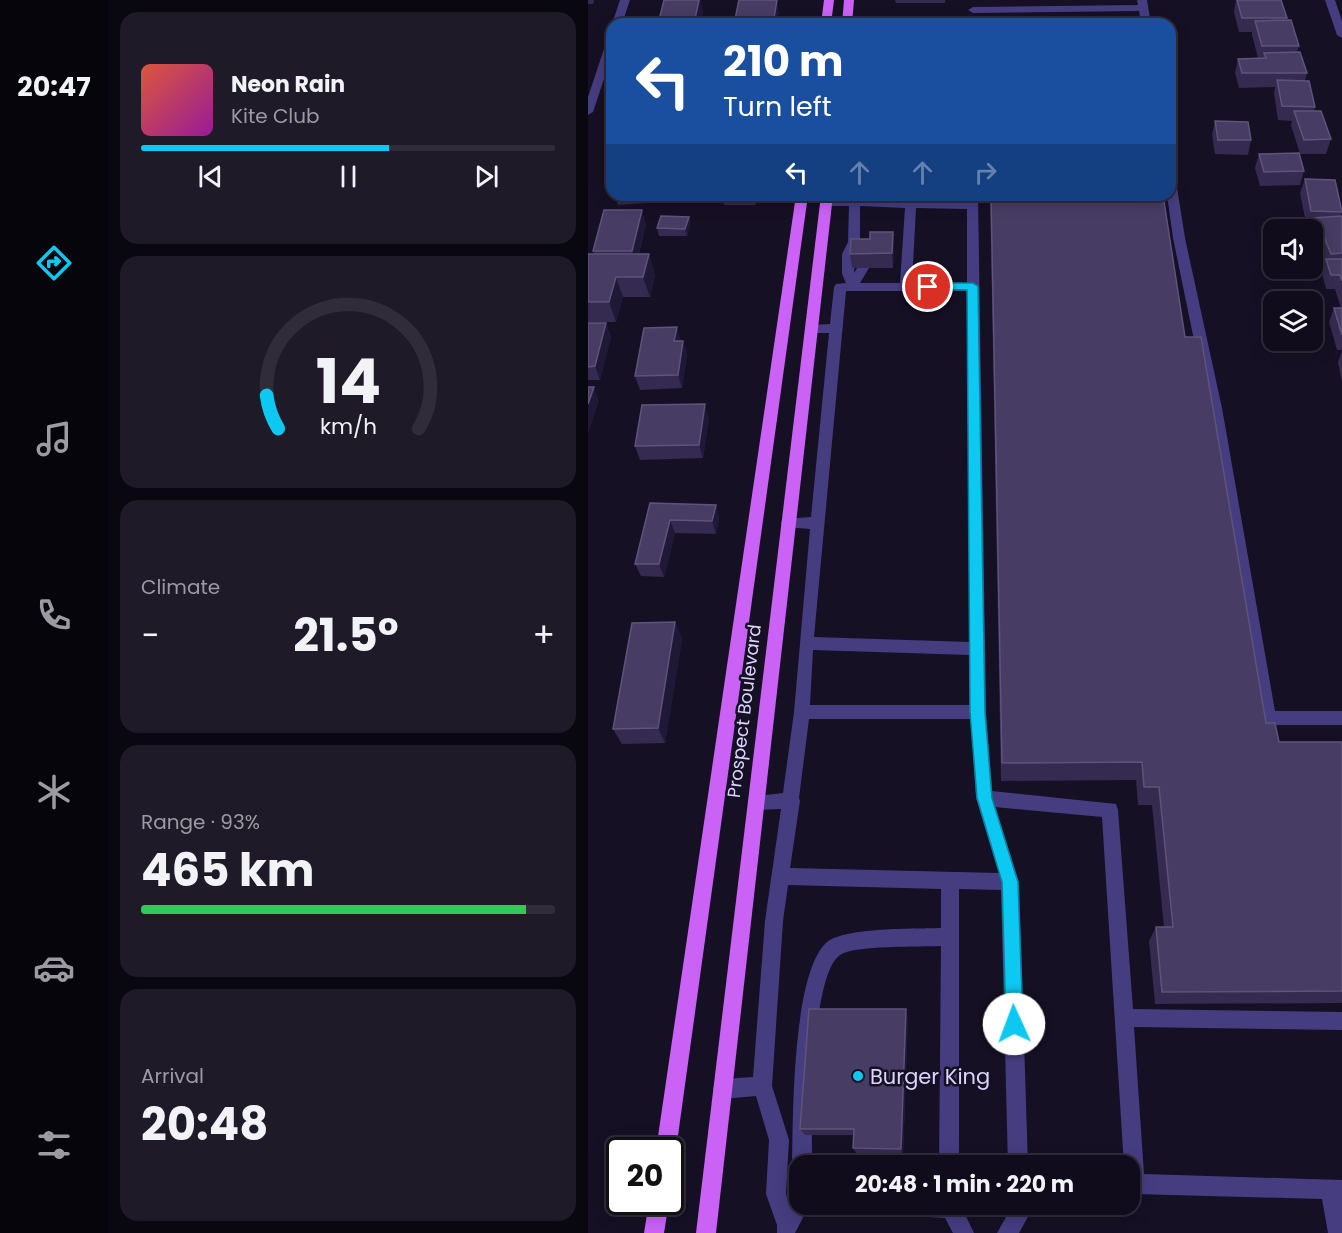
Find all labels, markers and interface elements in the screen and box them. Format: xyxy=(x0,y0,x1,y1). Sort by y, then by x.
text: 210 m xyxy=(723,32,844,91)
icon: left xyxy=(624,42,702,120)
text: 20:47 xyxy=(17,68,91,105)
text: Neon Rain xyxy=(231,69,345,100)
text: Turn left xyxy=(723,88,832,125)
text: Kite Club xyxy=(231,102,320,130)
icon: left xyxy=(780,156,813,189)
icon: ahead xyxy=(843,156,876,189)
icon: ahead xyxy=(906,156,939,189)
icon: right xyxy=(969,156,1002,189)
icon: previous xyxy=(194,160,227,193)
icon: pause xyxy=(332,160,365,193)
icon: next xyxy=(470,160,503,193)
map controls xyxy=(1263,219,1323,351)
button: sound xyxy=(1263,219,1323,279)
icon: directions xyxy=(33,242,75,284)
pin xyxy=(902,261,953,312)
icon: arrive xyxy=(911,270,944,303)
button: layers xyxy=(1263,291,1323,351)
text: 14 xyxy=(315,337,381,425)
text: km/h xyxy=(319,412,377,443)
icon: music xyxy=(33,418,75,460)
text: Climate xyxy=(141,573,220,601)
icon: phone xyxy=(33,594,75,636)
text: 21.5° xyxy=(293,604,399,667)
text: − xyxy=(141,612,159,659)
text: + xyxy=(532,612,555,659)
street label: Prospect Boulevard xyxy=(721,623,767,799)
icon: climate xyxy=(33,771,75,813)
text: Range · 93% xyxy=(141,808,260,836)
text: 465 km xyxy=(141,839,314,902)
icon: car xyxy=(33,947,75,989)
position arrow xyxy=(982,992,1046,1056)
text: Arrival xyxy=(141,1062,204,1090)
place label: Burger King xyxy=(870,1062,990,1091)
marker: Burger King xyxy=(851,1069,865,1083)
text: 20:48 xyxy=(141,1093,268,1156)
icon: filters xyxy=(33,1124,75,1166)
speed limit sign: 20 xyxy=(606,1137,684,1215)
text: 20:48 · 1 min · 220 m xyxy=(855,1169,1074,1200)

